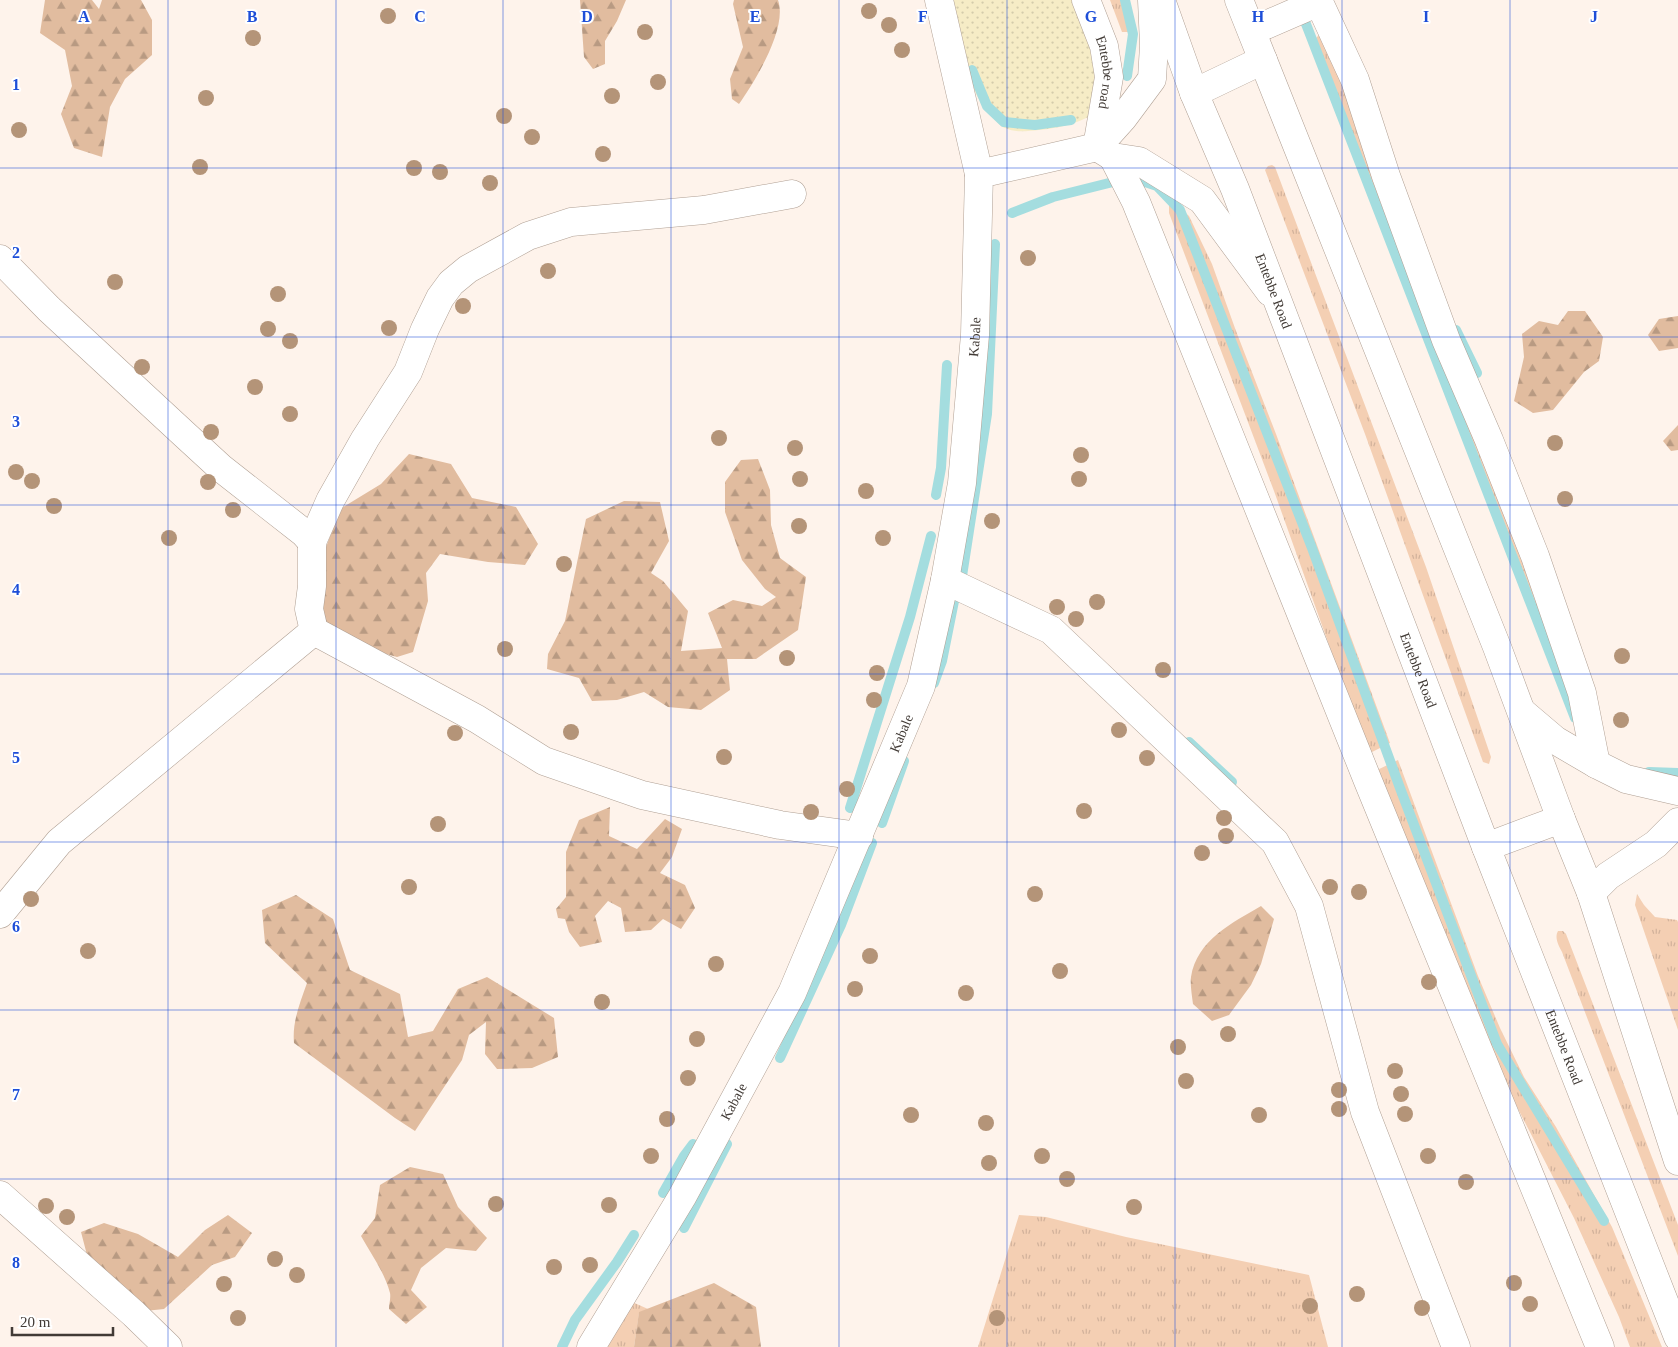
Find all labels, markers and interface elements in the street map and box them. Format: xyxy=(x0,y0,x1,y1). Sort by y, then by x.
text: A xyxy=(78,8,90,25)
text: B xyxy=(247,8,258,25)
text: C xyxy=(414,8,426,25)
text: D xyxy=(581,8,593,25)
text: E xyxy=(750,8,760,25)
text: F xyxy=(918,8,928,25)
text: G xyxy=(1085,8,1098,25)
text: H xyxy=(1252,8,1265,25)
text: I xyxy=(1423,8,1429,25)
text: J xyxy=(1590,8,1598,25)
street label: Entebbe road xyxy=(1093,34,1116,110)
text: 1 xyxy=(12,76,20,93)
text: 2 xyxy=(12,244,20,261)
street label: Entebbe Road xyxy=(1252,251,1294,331)
street label: Kabale xyxy=(966,317,983,357)
text: 3 xyxy=(12,413,20,430)
text: 4 xyxy=(12,581,20,598)
street label: Entebbe Road xyxy=(1397,631,1439,710)
street label: Kabale xyxy=(887,712,916,755)
text: 5 xyxy=(12,749,20,766)
text: 6 xyxy=(12,918,20,935)
street label: Entebbe Road xyxy=(1542,1008,1585,1087)
street label: Kabale xyxy=(718,1081,750,1123)
text: 7 xyxy=(12,1086,20,1103)
text: 8 xyxy=(12,1254,20,1271)
scale bar xyxy=(12,1304,114,1336)
text: 20 m xyxy=(20,1314,51,1330)

